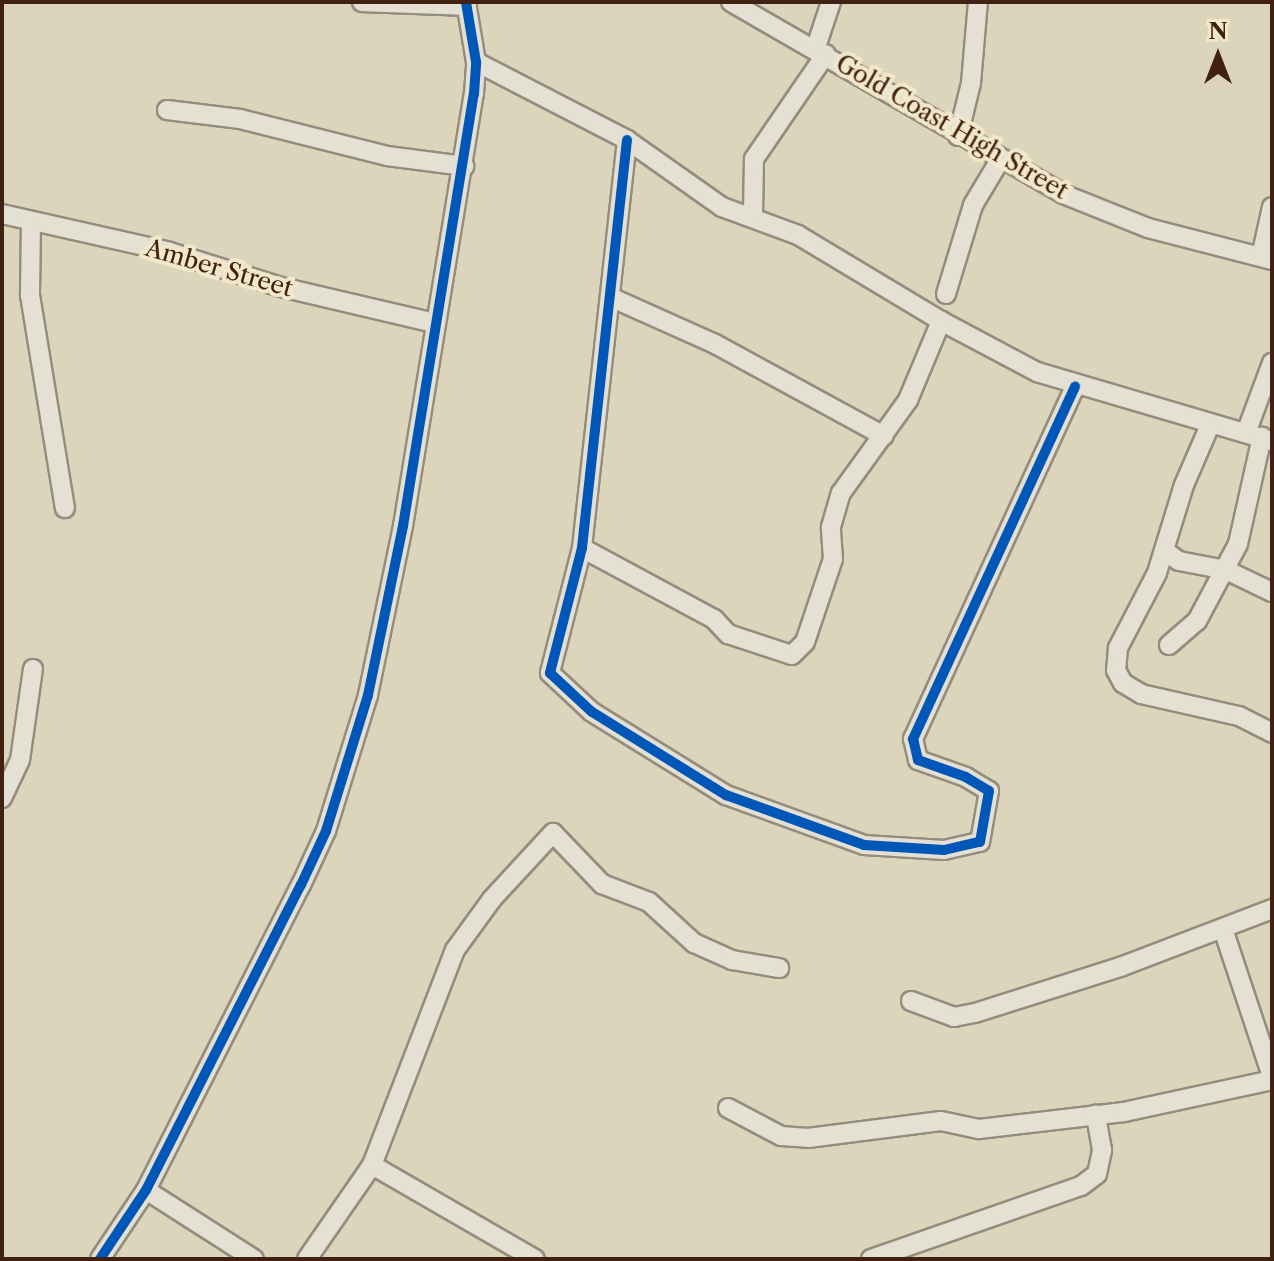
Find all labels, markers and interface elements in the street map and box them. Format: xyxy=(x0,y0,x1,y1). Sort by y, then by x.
north arrow xyxy=(1178,16,1258,96)
text: N xyxy=(1208,18,1228,45)
street label: Gold Coast High Street xyxy=(831,49,1073,205)
street label: Amber Street xyxy=(142,233,296,303)

